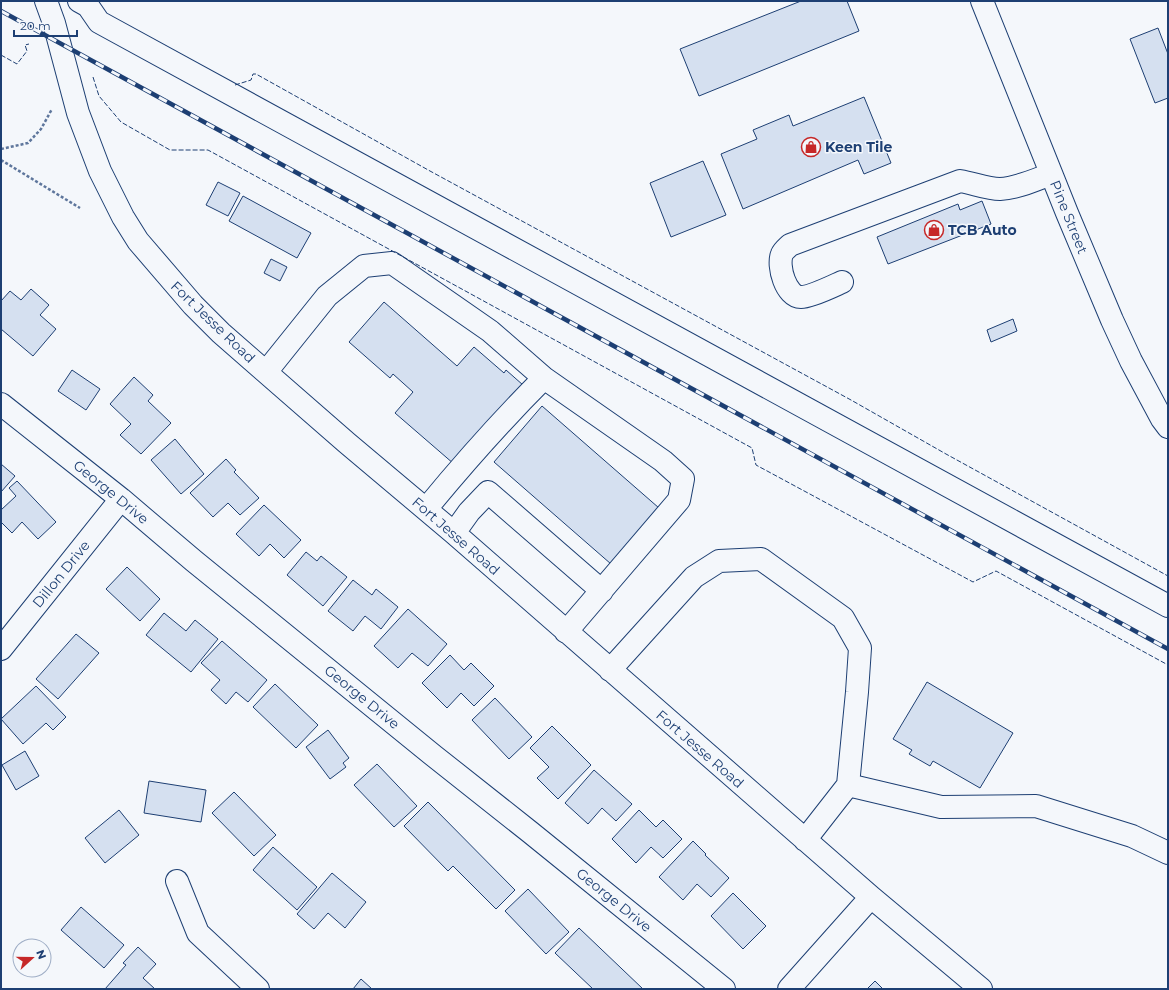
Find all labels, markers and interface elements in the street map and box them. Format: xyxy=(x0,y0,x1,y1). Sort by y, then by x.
scale bar xyxy=(14,12,77,38)
text: 20 m xyxy=(20,18,51,33)
shop icon: Keen Tile xyxy=(800,136,822,158)
place label: Keen Tile xyxy=(825,138,892,156)
street label: Pine Street xyxy=(1046,178,1092,257)
shop icon: TCB Auto xyxy=(923,219,945,241)
place label: TCB Auto xyxy=(948,221,1017,239)
street label: Fort Jesse Road xyxy=(167,277,259,367)
street label: George Drive xyxy=(70,456,152,528)
street label: Fort Jesse Road xyxy=(408,493,504,579)
street label: Dillon Drive xyxy=(28,537,94,611)
street label: George Drive xyxy=(321,661,403,733)
street label: Fort Jesse Road xyxy=(652,706,748,792)
street label: George Drive xyxy=(573,864,655,936)
north arrow xyxy=(12,938,52,978)
text: N xyxy=(33,948,49,961)

